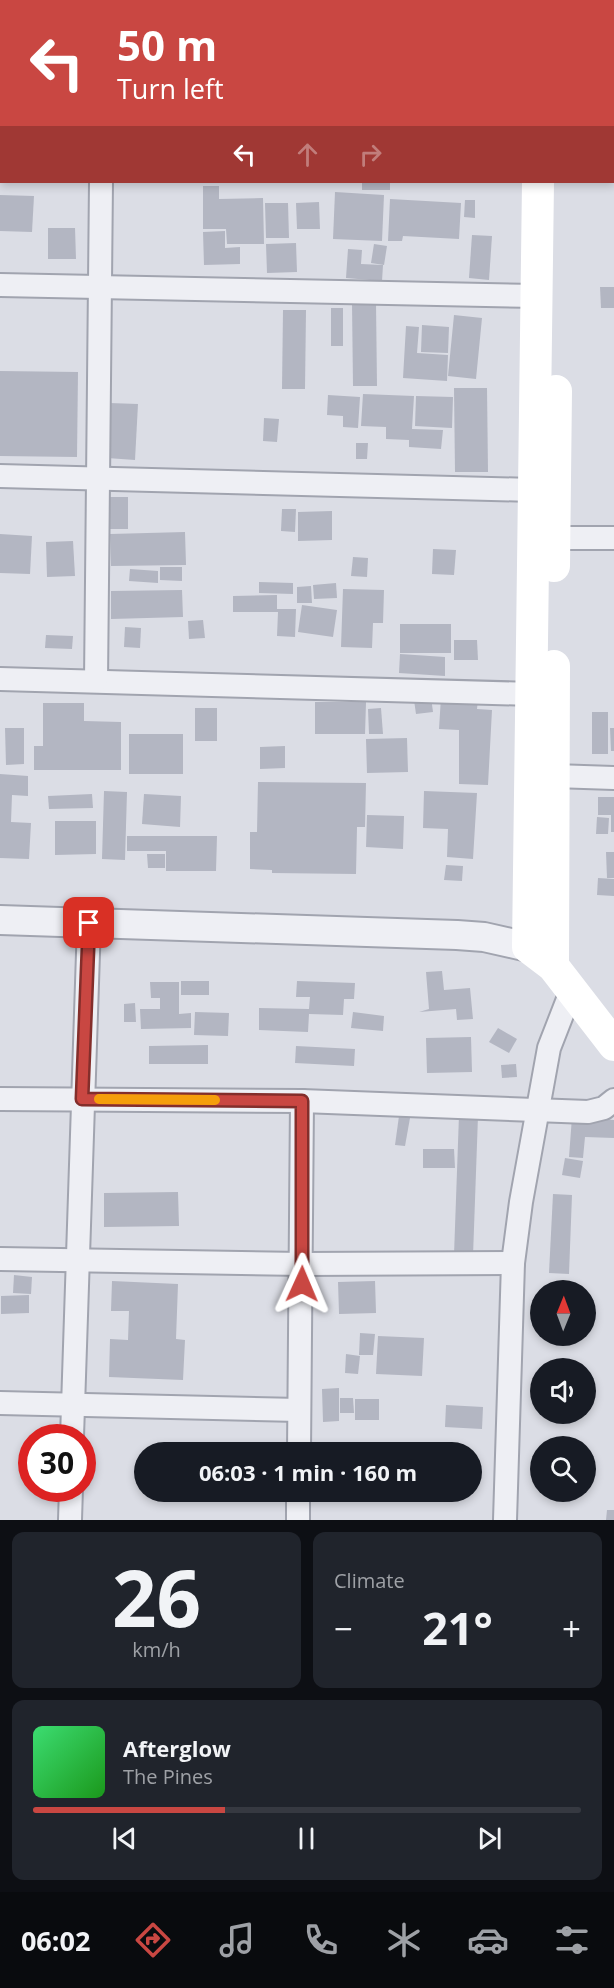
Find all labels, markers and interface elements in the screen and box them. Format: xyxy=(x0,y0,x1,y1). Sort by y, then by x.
text: 50 m xyxy=(117,16,217,73)
icon: left xyxy=(18,24,96,102)
text: Turn left xyxy=(117,70,224,107)
icon: left xyxy=(228,138,261,171)
icon: ahead xyxy=(291,138,324,171)
icon: right xyxy=(354,138,387,171)
pin xyxy=(63,897,114,948)
icon: arrive xyxy=(72,906,105,939)
position arrow xyxy=(270,1252,334,1316)
north arrow xyxy=(530,1280,596,1346)
map controls xyxy=(530,1280,596,1502)
button: sound xyxy=(530,1358,596,1424)
speed limit sign: 30 xyxy=(18,1424,96,1502)
button: search xyxy=(530,1436,596,1502)
text: 06:03 · 1 min · 160 m xyxy=(199,1457,417,1487)
text: 26 xyxy=(112,1544,201,1650)
text: Climate xyxy=(334,1567,405,1594)
text: 21° xyxy=(422,1597,493,1658)
text: − xyxy=(334,1606,353,1651)
text: + xyxy=(562,1606,581,1651)
text: km/h xyxy=(132,1636,181,1663)
text: Afterglow xyxy=(123,1733,231,1763)
text: The Pines xyxy=(123,1763,213,1790)
icon: previous xyxy=(108,1822,141,1855)
icon: pause xyxy=(290,1822,323,1855)
icon: next xyxy=(473,1822,506,1855)
icon: directions xyxy=(132,1919,174,1961)
icon: music xyxy=(216,1919,258,1961)
icon: phone xyxy=(300,1919,342,1961)
icon: climate xyxy=(383,1919,425,1961)
icon: car xyxy=(467,1919,509,1961)
icon: filters xyxy=(551,1919,593,1961)
text: 06:02 xyxy=(21,1922,90,1959)

